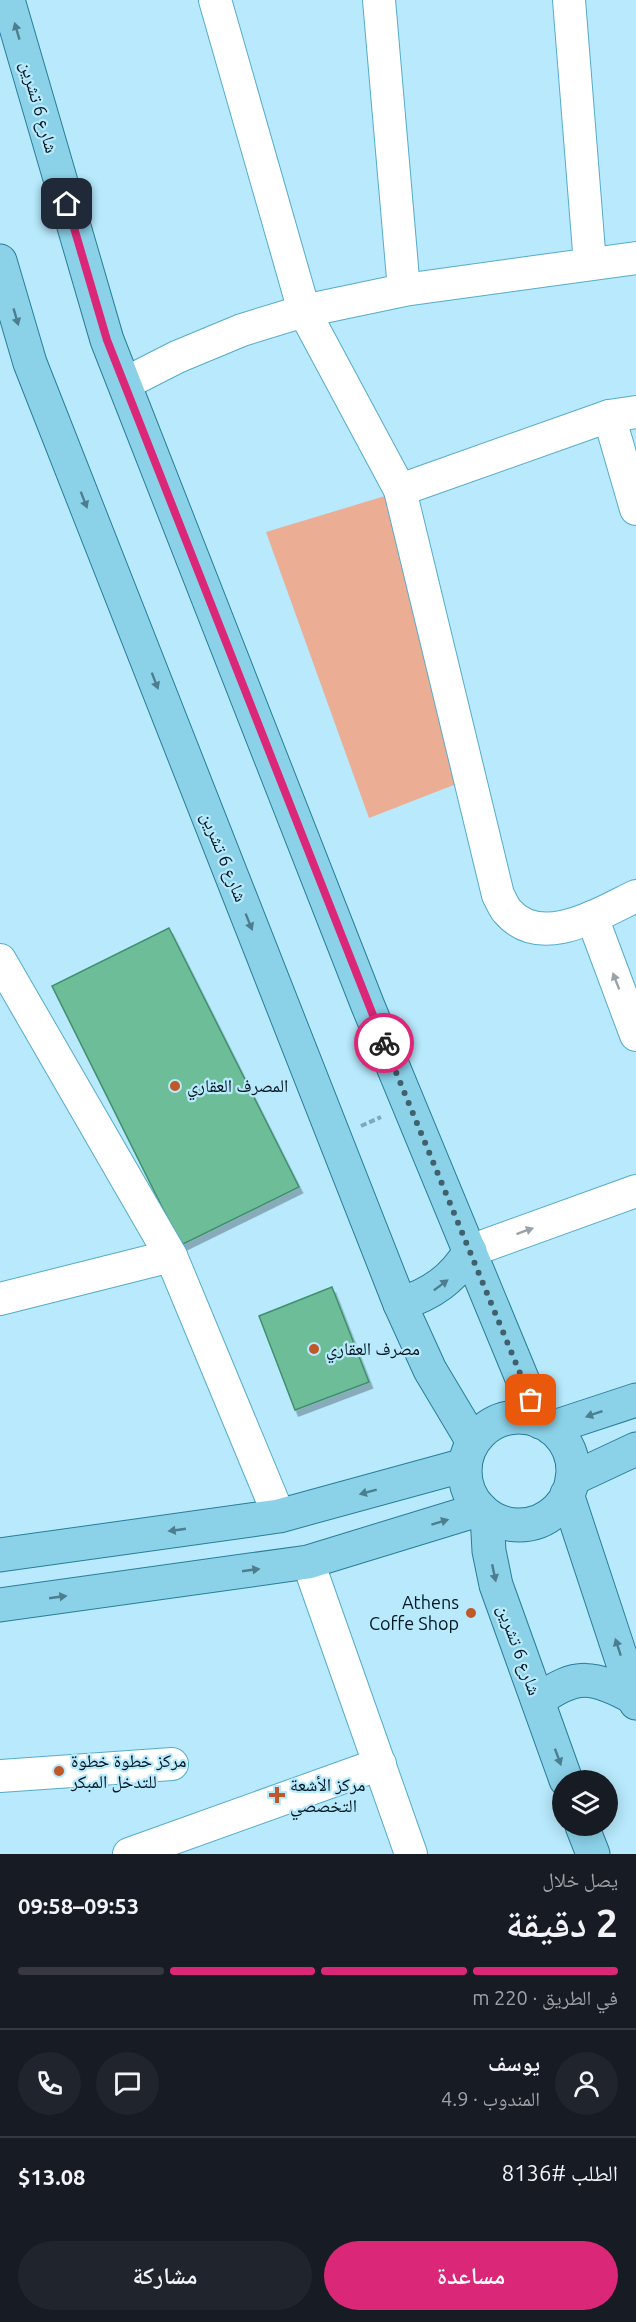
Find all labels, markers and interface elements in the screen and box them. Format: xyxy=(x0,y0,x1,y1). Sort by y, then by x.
one-way arrow xyxy=(12,22,21,40)
street label: شارع 6 تشرين xyxy=(15,58,63,156)
pin xyxy=(41,178,92,229)
icon: home xyxy=(50,187,83,220)
one-way arrow xyxy=(12,308,21,326)
one-way arrow xyxy=(79,491,89,509)
one-way arrow xyxy=(150,673,160,691)
street label: شارع 6 تشرين xyxy=(196,809,252,905)
one-way arrow xyxy=(245,913,255,931)
one-way arrow xyxy=(610,971,620,989)
courier xyxy=(354,1013,414,1073)
icon: bike xyxy=(368,1027,401,1060)
place label: المصرف العقاري xyxy=(187,1075,288,1101)
marker: المصرف العقاري xyxy=(168,1079,182,1093)
one-way arrow xyxy=(516,1225,534,1235)
one-way arrow xyxy=(433,1279,449,1291)
place label: مصرف العقاري xyxy=(326,1338,420,1364)
marker: مصرف العقاري xyxy=(307,1342,321,1356)
pin xyxy=(505,1374,556,1425)
icon: bag xyxy=(514,1383,547,1416)
one-way arrow xyxy=(585,1410,603,1419)
one-way arrow xyxy=(359,1487,377,1497)
one-way arrow xyxy=(431,1517,449,1526)
one-way arrow xyxy=(167,1526,186,1535)
one-way arrow xyxy=(489,1564,499,1582)
one-way arrow xyxy=(242,1565,261,1574)
one-way arrow xyxy=(49,1592,68,1601)
place label: Athens Coffe Shop xyxy=(369,1592,459,1633)
street label: شارع 6 تشرين xyxy=(492,1602,546,1698)
marker: Athens Coffe Shop xyxy=(464,1606,478,1620)
one-way arrow xyxy=(612,1638,622,1656)
one-way arrow xyxy=(553,1748,563,1766)
place label: مركز خطوة خطوة للتدخل المبكر xyxy=(70,1750,187,1793)
marker: مركز خطوة خطوة للتدخل المبكر xyxy=(52,1764,66,1778)
map controls xyxy=(552,1770,618,1836)
button: layers xyxy=(552,1770,618,1836)
place label: مركز الأشعة التخصصي xyxy=(290,1774,365,1821)
marker: مركز الأشعة التخصصي xyxy=(268,1786,286,1804)
text: يصل خلال xyxy=(542,1868,618,1891)
text: 09:53–09:58 xyxy=(18,1893,139,1918)
text: 2 دقيقة xyxy=(506,1901,618,1944)
text: في الطريق · 220 m xyxy=(472,1986,618,2009)
text: يوسف xyxy=(488,2050,540,2075)
button: phone xyxy=(18,2052,81,2115)
button: chat xyxy=(96,2052,159,2115)
button: person xyxy=(555,2052,618,2115)
text: المندوب · 4.9 xyxy=(441,2087,540,2110)
text: الطلب #8136 xyxy=(502,2160,618,2185)
text: $13.08 xyxy=(18,2164,85,2189)
button: مشاركة xyxy=(18,2241,312,2310)
button: مساعدة xyxy=(324,2241,618,2310)

